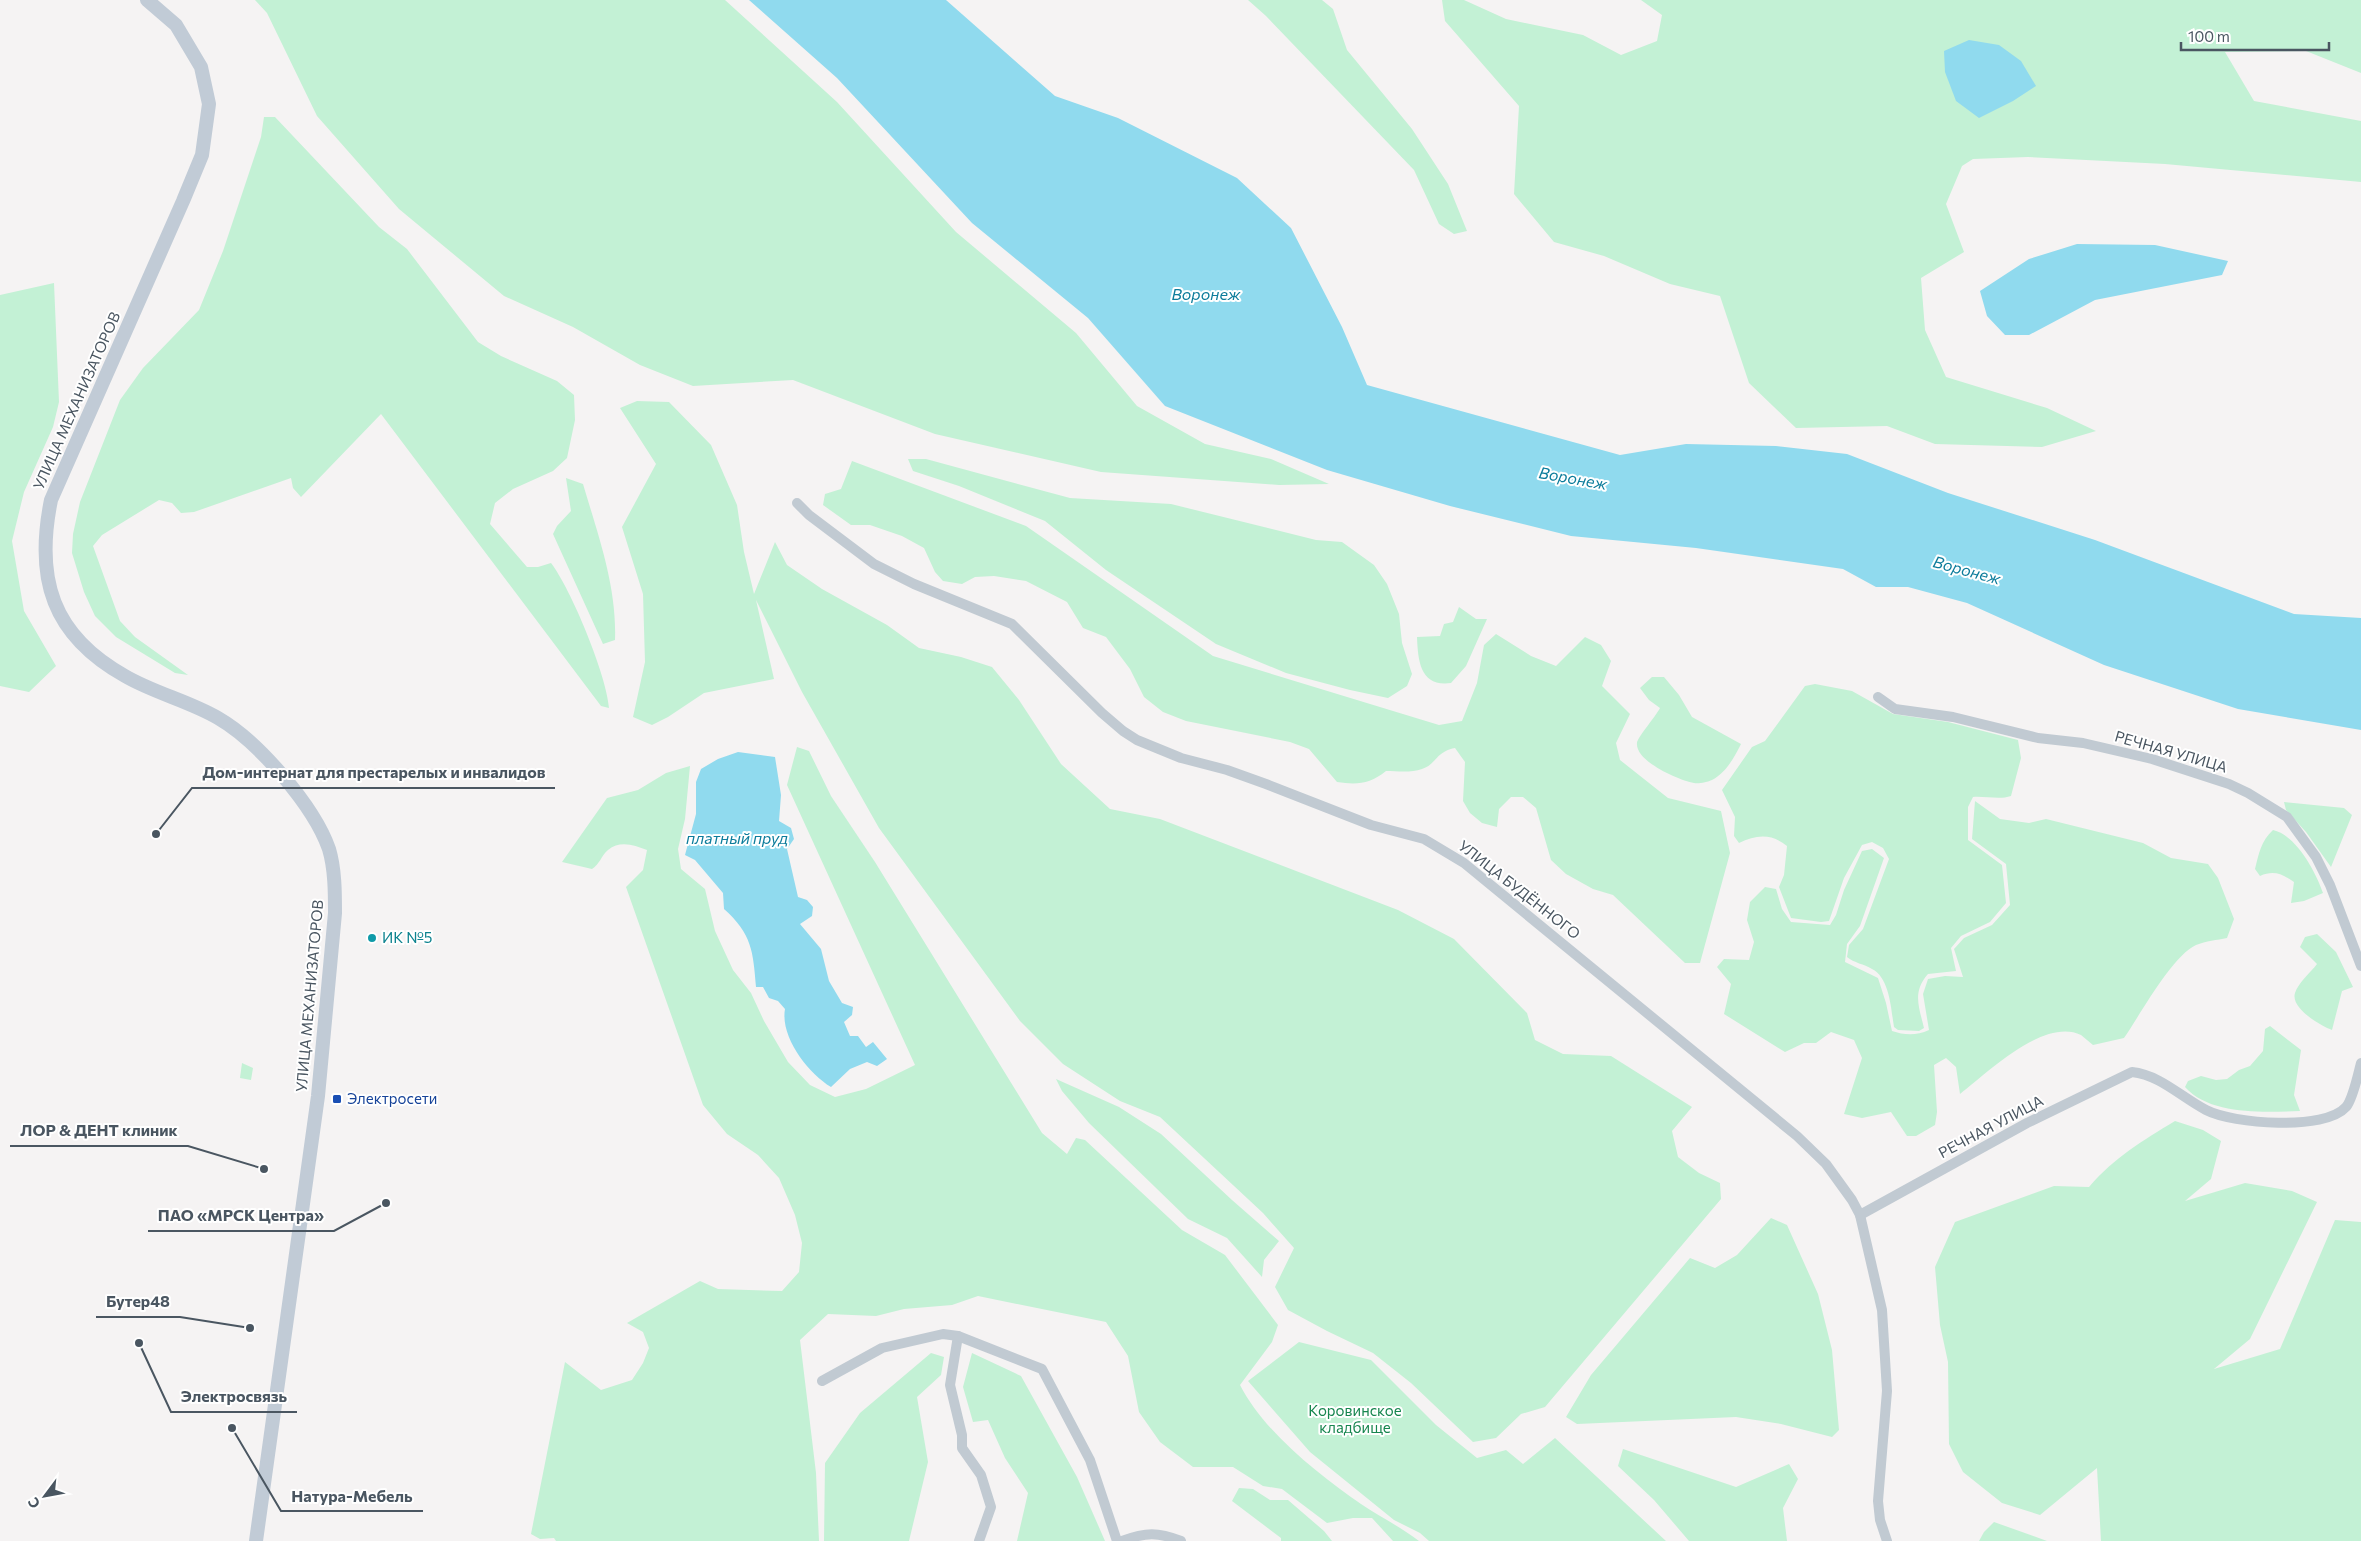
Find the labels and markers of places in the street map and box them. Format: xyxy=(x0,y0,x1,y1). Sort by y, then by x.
callout: Дом-интернат для престарелых и инвалидов xyxy=(192,757,555,788)
place label: ИК №5 xyxy=(382,928,432,946)
marker: ИК №5 xyxy=(366,932,378,944)
place label: Электросети xyxy=(347,1089,437,1107)
marker: Электросети xyxy=(331,1093,343,1105)
callout: ЛОР & ДЕНТ клиник xyxy=(10,1115,188,1146)
callout: ПАО «МРСК Центра» xyxy=(148,1200,334,1231)
callout: Бутер48 xyxy=(96,1286,180,1317)
callout: Электросвязь xyxy=(171,1381,297,1412)
callout: Натура-Мебель xyxy=(281,1480,423,1511)

